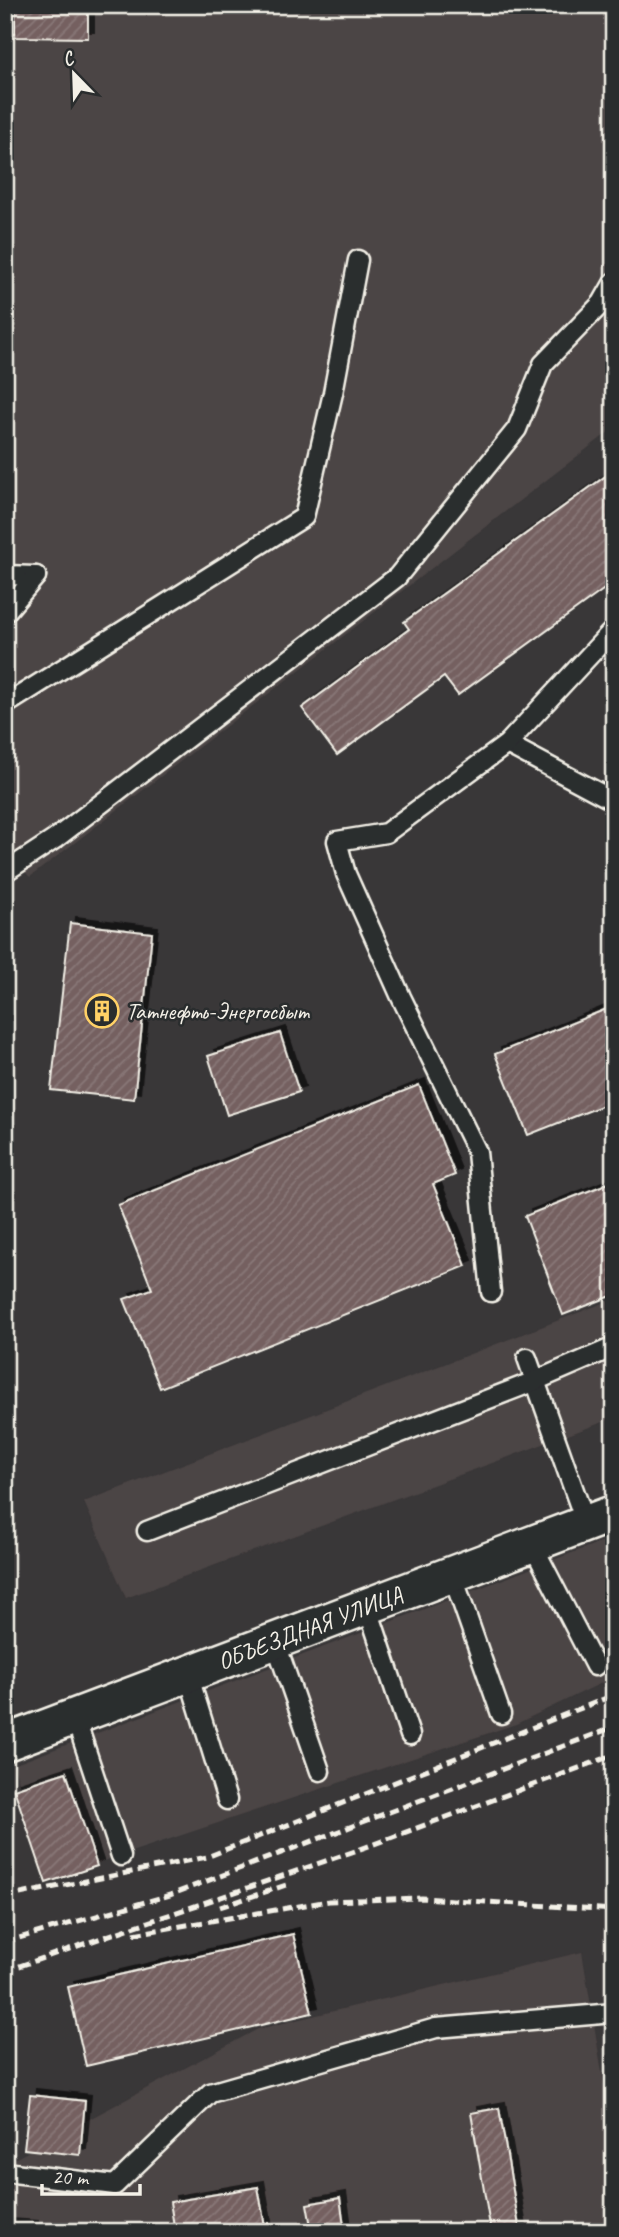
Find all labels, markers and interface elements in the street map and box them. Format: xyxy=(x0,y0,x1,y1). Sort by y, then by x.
north arrow xyxy=(38,38,108,108)
text: С xyxy=(59,45,79,72)
building icon: Татнефть-Энергосбыт xyxy=(83,992,121,1030)
place label: Татнефть-Энергосбыт xyxy=(126,996,310,1026)
street label: ОБЪЕЗДНАЯ УЛИЦА xyxy=(213,1579,407,1676)
scale bar xyxy=(42,2153,140,2197)
text: 20 m xyxy=(52,2164,90,2190)

